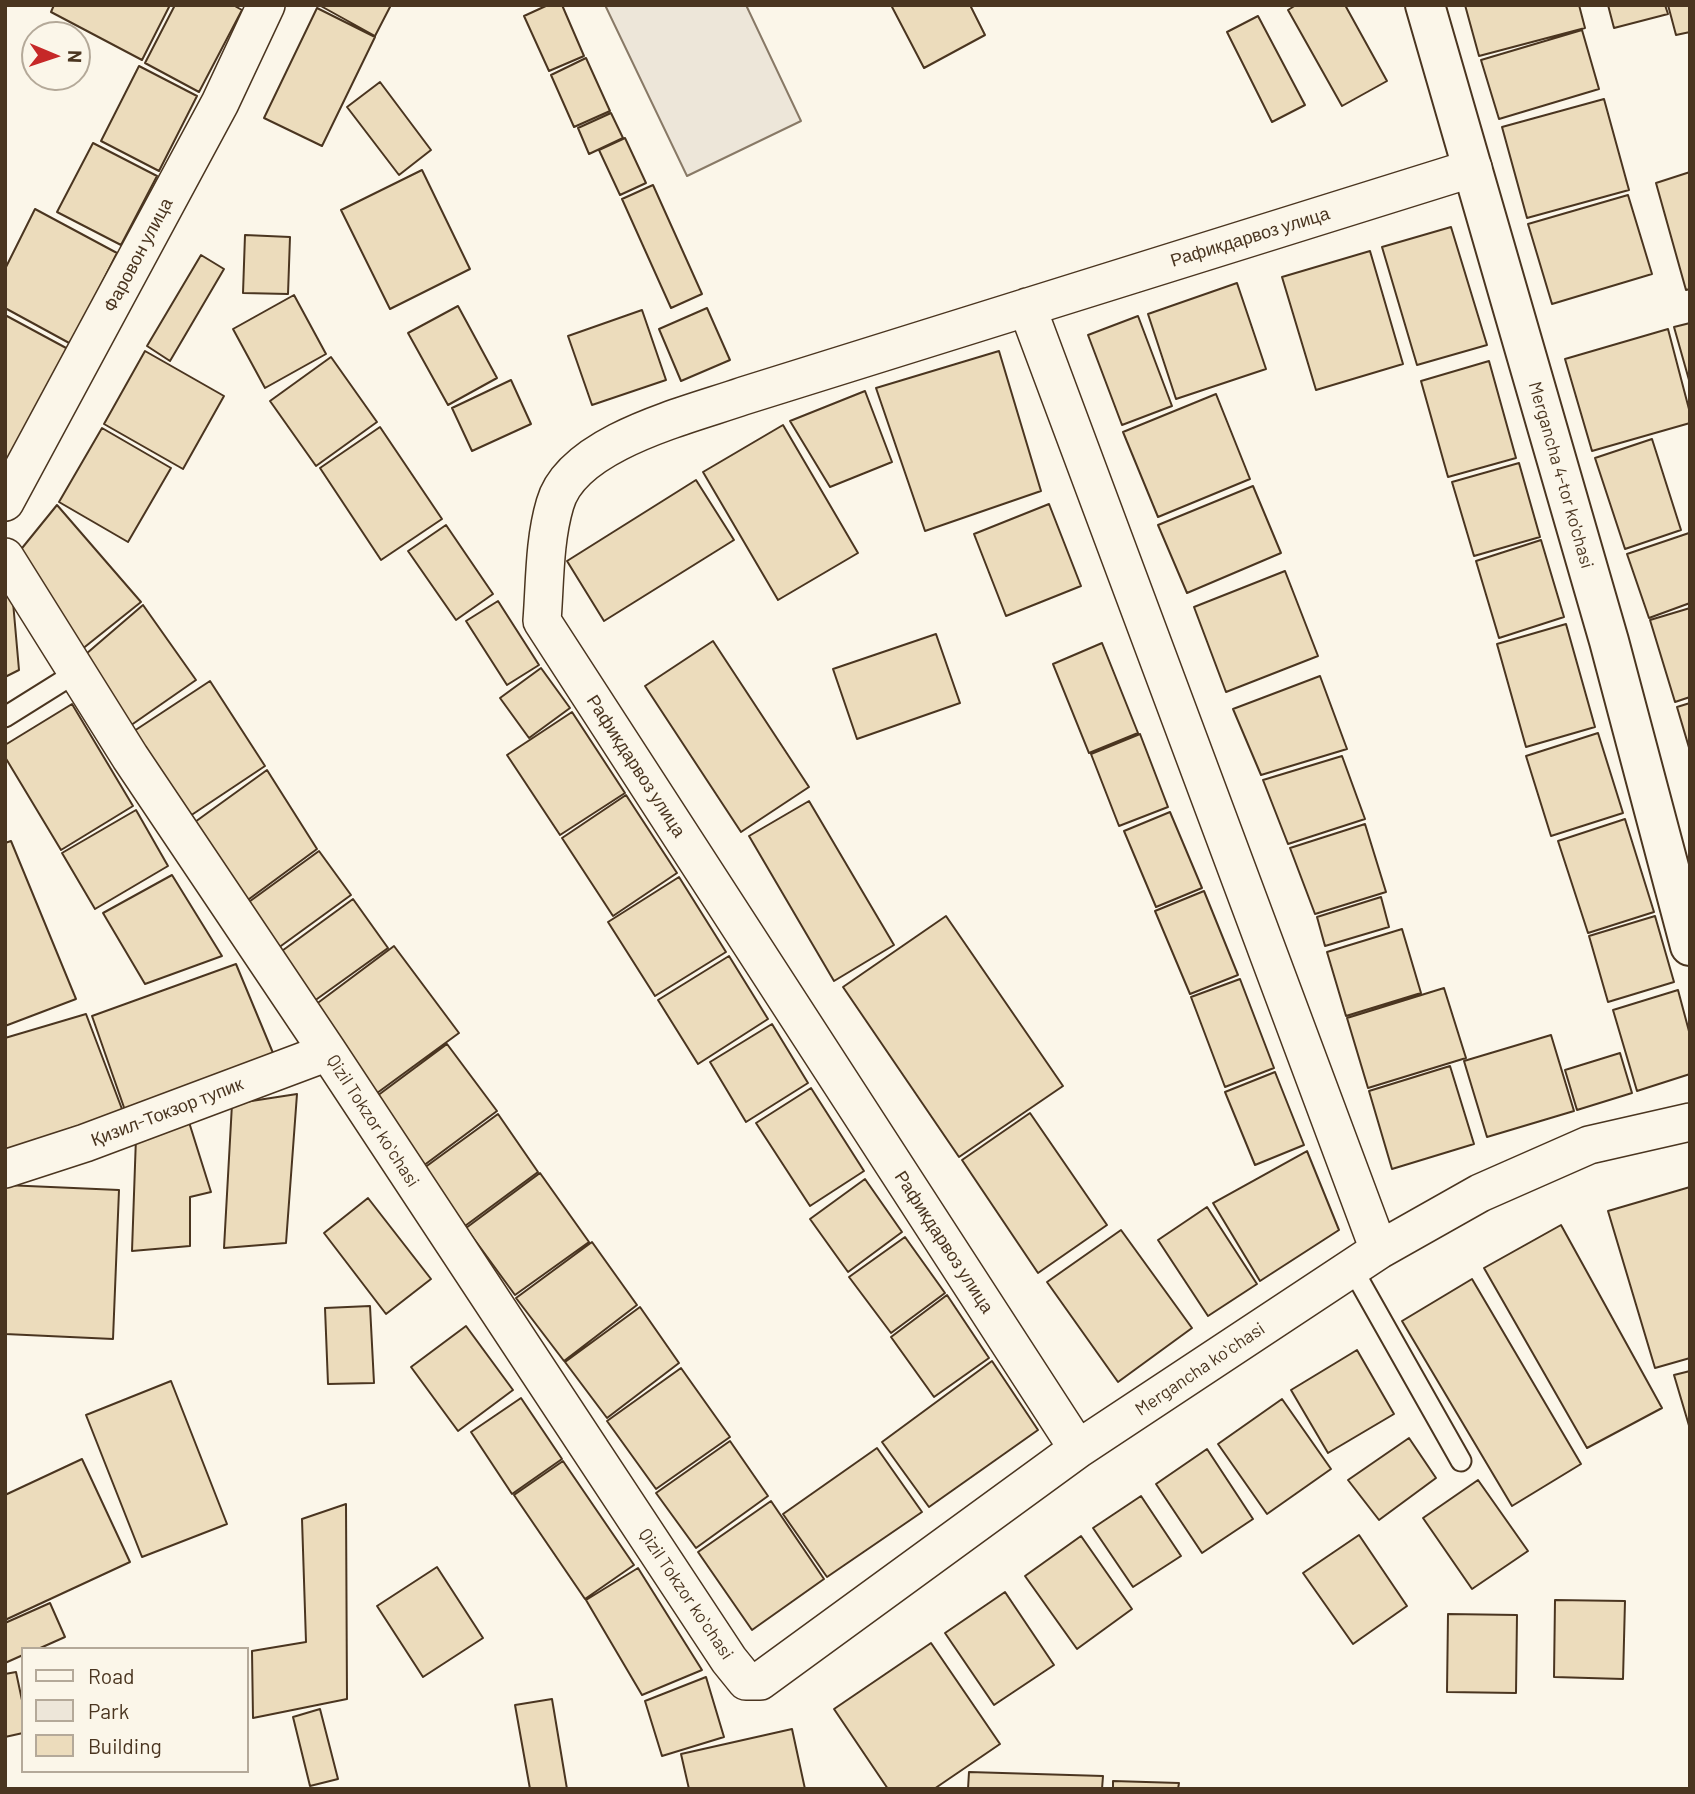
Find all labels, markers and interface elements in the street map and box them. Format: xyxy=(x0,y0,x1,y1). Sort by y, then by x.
north arrow xyxy=(21,21,91,91)
text: N xyxy=(64,50,87,63)
street label: Фаровон улица xyxy=(99,194,177,316)
street label: Рафикдарвоз улица xyxy=(1168,203,1332,271)
street label: Mergancha 4-tor ko'chasi xyxy=(1524,379,1598,571)
street label: Рафикдарвоз улица xyxy=(582,691,690,841)
street label: Qizil Tokzor koʻchasi xyxy=(322,1051,424,1191)
street label: Қизил-Токзор тупик xyxy=(88,1073,246,1151)
street label: Рафикдарвоз улица xyxy=(890,1167,998,1317)
street label: Mergancha koʻchasi xyxy=(1131,1318,1269,1420)
street label: Qizil Tokzor koʻchasi xyxy=(634,1524,738,1664)
legend xyxy=(21,1647,248,1773)
text: Road xyxy=(88,1663,134,1688)
text: Park xyxy=(88,1698,129,1723)
text: Building xyxy=(88,1733,162,1758)

